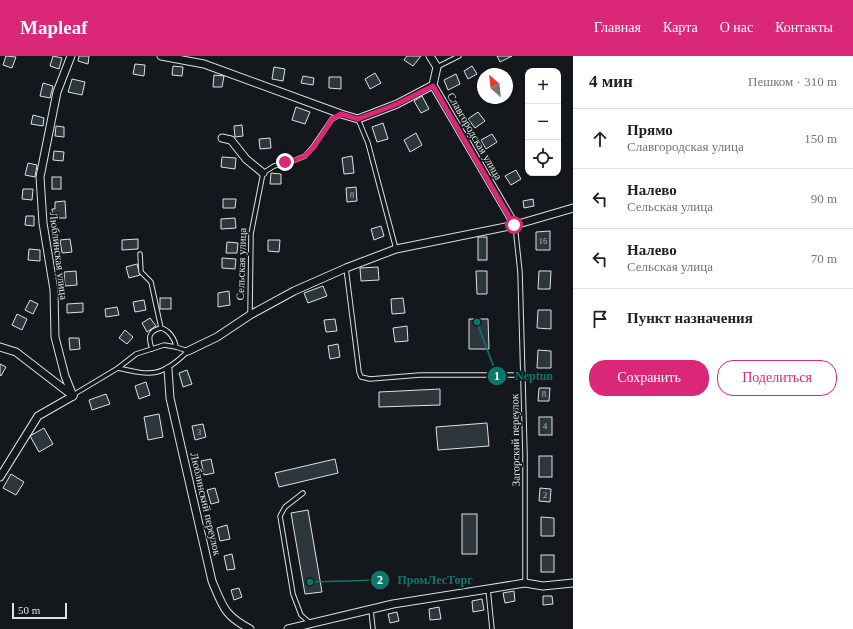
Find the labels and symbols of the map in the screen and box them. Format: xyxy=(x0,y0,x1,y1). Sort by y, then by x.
north arrow xyxy=(477,68,513,104)
street label: Славгородская улица xyxy=(445,90,505,182)
route end xyxy=(276,153,294,171)
house number: 8 xyxy=(350,190,355,200)
street label: Люблинская улица xyxy=(48,212,70,301)
route start xyxy=(505,216,523,234)
street label: Сельская улица xyxy=(234,227,248,301)
house number: 16 xyxy=(539,236,548,246)
callout: Neptun xyxy=(487,364,561,388)
text: 1 xyxy=(494,369,500,383)
text: Neptun xyxy=(515,369,553,383)
house number: 8 xyxy=(542,389,547,399)
street label: Загорский переулок xyxy=(508,393,522,486)
house number: 4 xyxy=(543,421,548,431)
house number: 3 xyxy=(197,427,202,437)
street label: Люблинский переулок xyxy=(188,451,224,557)
house number: 2 xyxy=(543,490,547,500)
callout: ПромЛесТорг xyxy=(370,568,481,592)
text: 2 xyxy=(377,573,383,587)
text: ПромЛесТорг xyxy=(397,573,473,587)
scale bar xyxy=(12,601,67,620)

